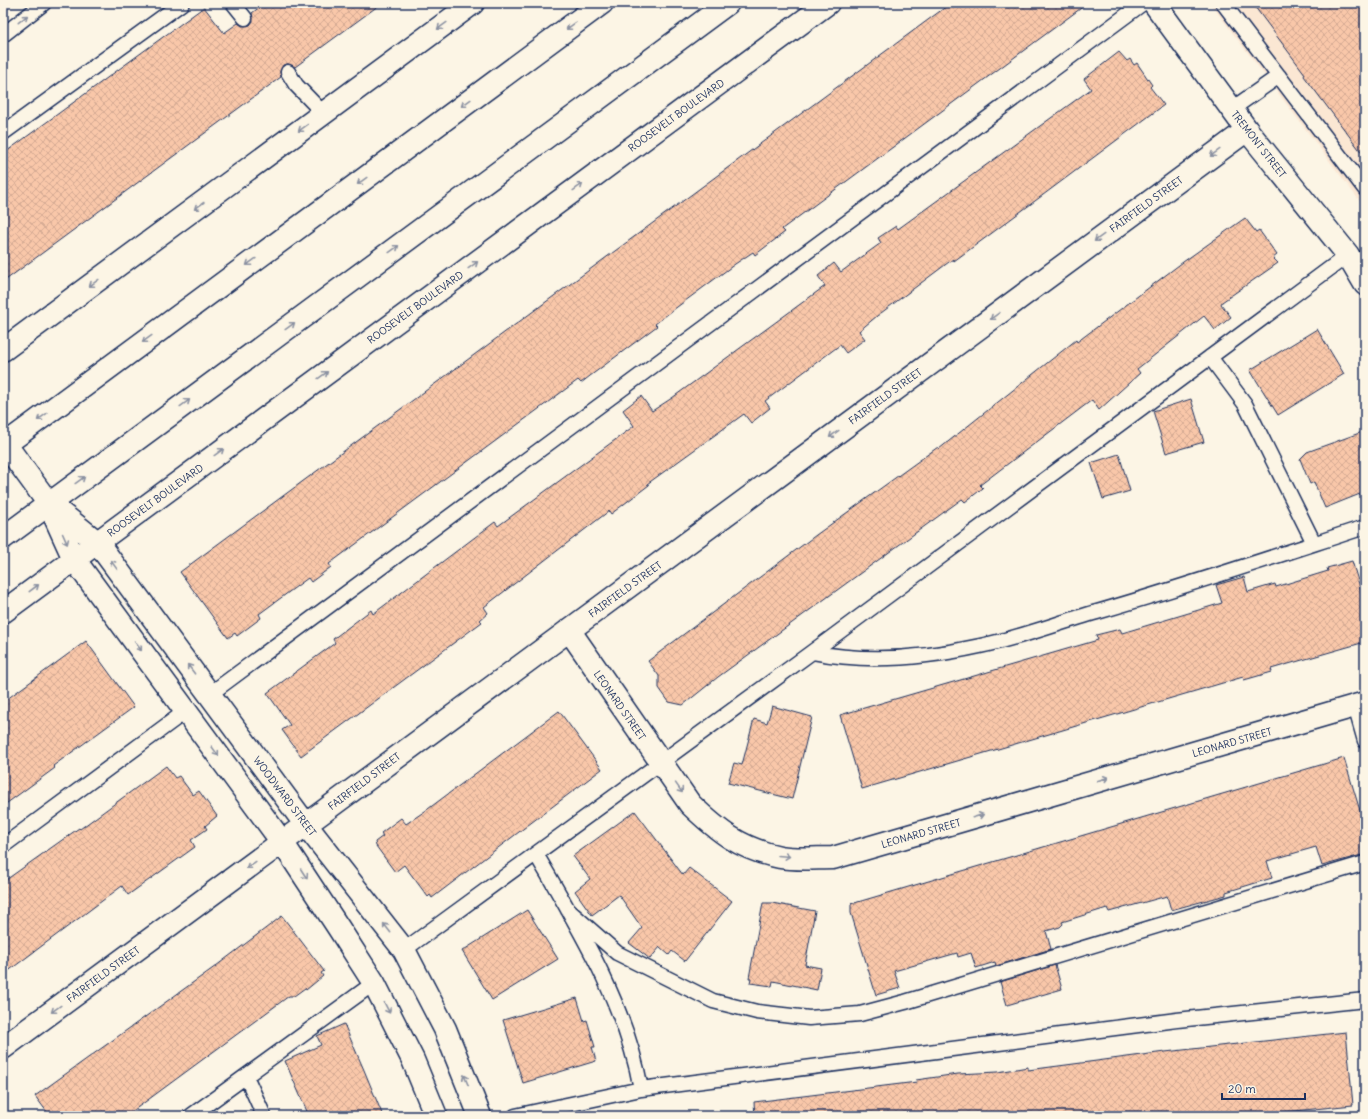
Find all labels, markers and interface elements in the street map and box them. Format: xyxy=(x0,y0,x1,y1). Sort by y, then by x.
one-way arrow xyxy=(18,15,29,23)
one-way arrow xyxy=(436,22,447,30)
one-way arrow xyxy=(565,22,576,30)
street label: ROOSEVELT BOULEVARD xyxy=(626,76,727,155)
one-way arrow xyxy=(461,99,472,108)
street label: TREMONT STREET xyxy=(1228,108,1289,181)
one-way arrow xyxy=(298,124,309,133)
one-way arrow xyxy=(1210,149,1221,157)
street label: FAIRFIELD STREET xyxy=(1107,173,1185,235)
one-way arrow xyxy=(356,177,367,185)
one-way arrow xyxy=(572,183,583,192)
one-way arrow xyxy=(194,201,205,210)
one-way arrow xyxy=(1094,234,1105,243)
one-way arrow xyxy=(389,245,400,253)
one-way arrow xyxy=(246,258,257,266)
one-way arrow xyxy=(467,261,478,269)
street label: ROOSEVELT BOULEVARD xyxy=(365,268,466,347)
one-way arrow xyxy=(89,279,100,287)
one-way arrow xyxy=(989,312,1000,320)
one-way arrow xyxy=(284,322,295,330)
one-way arrow xyxy=(141,335,152,344)
street label: FAIRFIELD STREET xyxy=(846,365,924,427)
one-way arrow xyxy=(318,371,329,379)
one-way arrow xyxy=(179,399,190,407)
one-way arrow xyxy=(37,413,48,421)
one-way arrow xyxy=(828,430,839,439)
one-way arrow xyxy=(213,448,224,456)
street label: ROOSEVELT BOULEVARD xyxy=(105,461,206,540)
one-way arrow xyxy=(75,476,86,485)
one-way arrow xyxy=(62,533,69,545)
street label: FAIRFIELD STREET xyxy=(586,558,664,620)
one-way arrow xyxy=(110,559,118,570)
one-way arrow xyxy=(29,584,40,593)
one-way arrow xyxy=(134,641,142,652)
one-way arrow xyxy=(187,664,195,675)
street label: LEONARD STREET xyxy=(591,668,648,743)
street label: LEONARD STREET xyxy=(1191,725,1273,760)
one-way arrow xyxy=(211,745,220,756)
street label: FAIRFIELD STREET xyxy=(326,750,403,813)
street label: WOODWARD STREET xyxy=(250,754,319,839)
one-way arrow xyxy=(1096,775,1109,782)
one-way arrow xyxy=(675,782,683,793)
one-way arrow xyxy=(972,812,985,819)
street label: LEONARD STREET xyxy=(880,816,962,851)
one-way arrow xyxy=(778,853,791,860)
one-way arrow xyxy=(246,861,257,869)
one-way arrow xyxy=(300,868,308,880)
one-way arrow xyxy=(383,922,391,933)
street label: FAIRFIELD STREET xyxy=(64,943,142,1005)
one-way arrow xyxy=(383,1002,391,1014)
one-way arrow xyxy=(51,1004,62,1013)
one-way arrow xyxy=(461,1074,469,1086)
scale bar xyxy=(1222,1075,1305,1101)
text: 20 m xyxy=(1228,1081,1256,1096)

